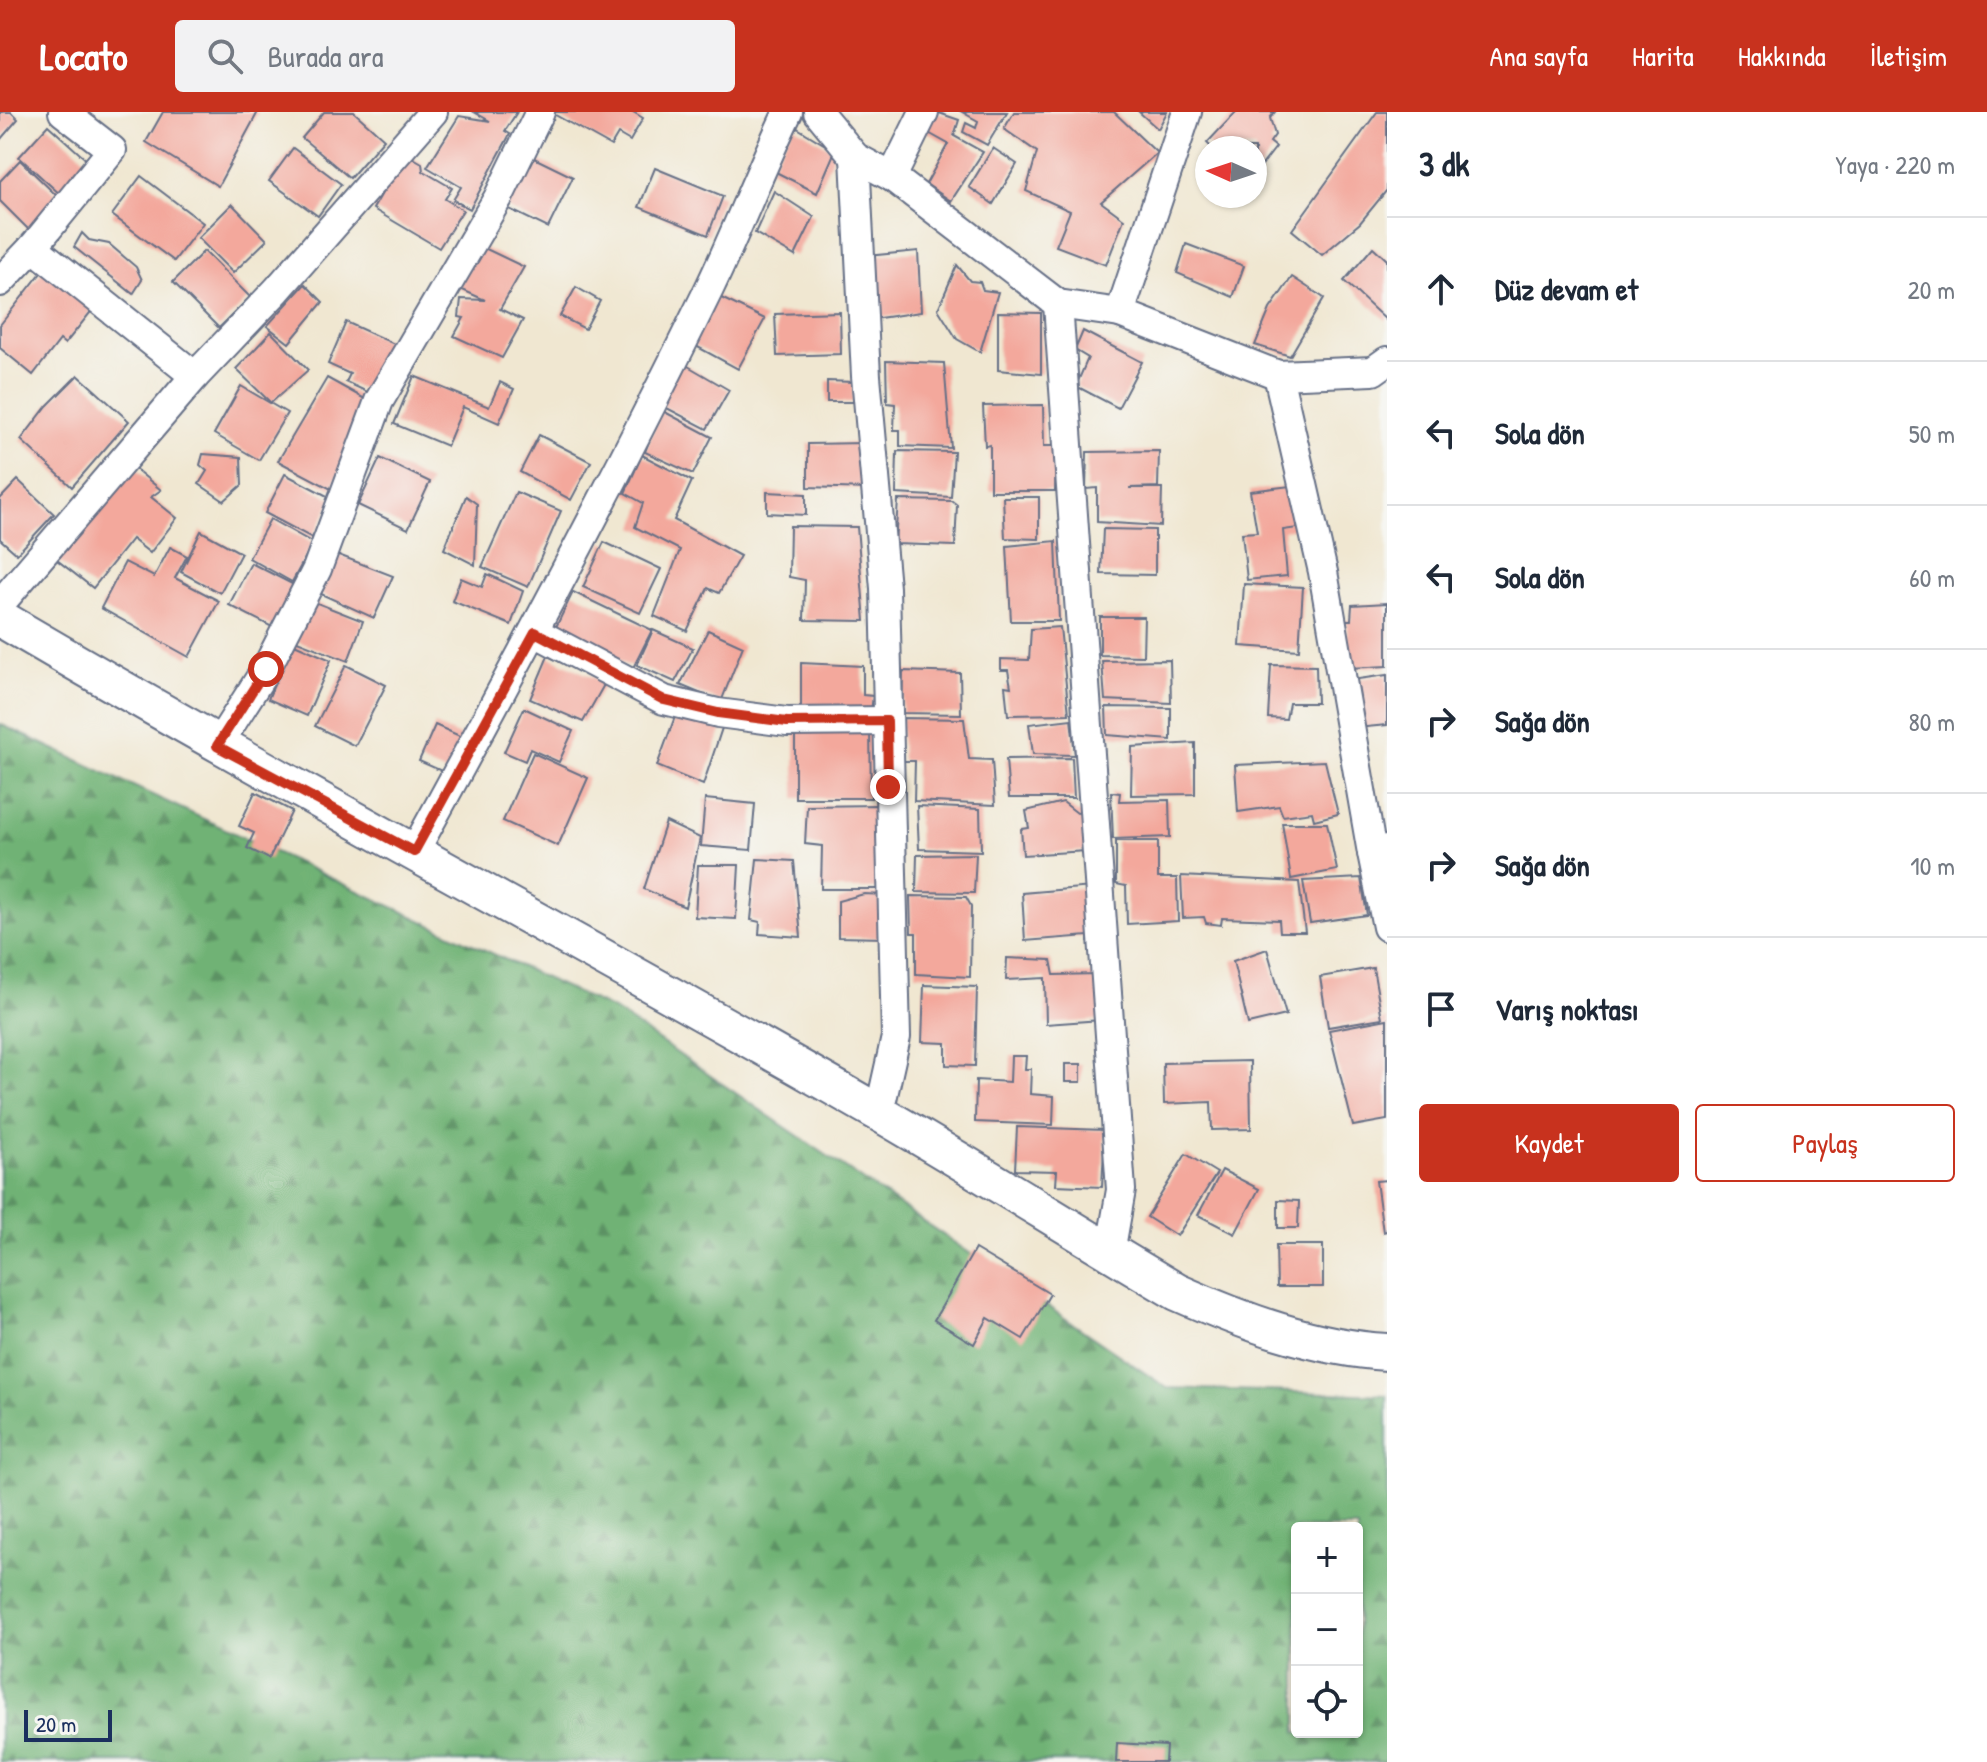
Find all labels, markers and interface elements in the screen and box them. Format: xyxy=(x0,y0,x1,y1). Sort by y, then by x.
search box xyxy=(175,20,735,92)
text: Locato xyxy=(40,30,127,82)
icon: search xyxy=(203,34,247,78)
text: Burada ara xyxy=(267,36,383,76)
text: Ana sayfa xyxy=(1490,37,1588,75)
text: Harita xyxy=(1632,37,1694,75)
text: Hakkında xyxy=(1738,37,1826,75)
text: İletişim xyxy=(1870,37,1947,75)
north arrow xyxy=(1195,136,1267,208)
text: 3 dk xyxy=(1419,141,1469,187)
text: Yaya · 220 m xyxy=(1835,147,1955,182)
icon: ahead xyxy=(1419,267,1463,311)
text: Düz devam et xyxy=(1495,269,1638,309)
text: 20 m xyxy=(1908,272,1955,307)
icon: left xyxy=(1419,411,1463,455)
text: Sola dön xyxy=(1495,413,1585,453)
text: 50 m xyxy=(1909,416,1955,451)
icon: left xyxy=(1419,555,1463,599)
text: Sola dön xyxy=(1495,557,1585,597)
text: 60 m xyxy=(1909,560,1955,595)
route start xyxy=(248,651,284,687)
icon: right xyxy=(1419,699,1463,743)
text: Sağa dön xyxy=(1495,701,1590,741)
text: 80 m xyxy=(1908,704,1955,739)
route end xyxy=(870,769,906,805)
icon: right xyxy=(1419,843,1463,887)
text: Sağa dön xyxy=(1495,845,1590,885)
text: 10 m xyxy=(1910,848,1955,883)
icon: arrive xyxy=(1419,987,1463,1031)
text: Varış noktası xyxy=(1495,989,1639,1029)
button: Kaydet xyxy=(1419,1104,1679,1182)
button: Paylaş xyxy=(1695,1104,1955,1182)
map controls xyxy=(1291,1522,1363,1738)
button: + xyxy=(1291,1522,1363,1594)
button: − xyxy=(1291,1594,1363,1666)
button: locate xyxy=(1291,1666,1363,1738)
scale bar xyxy=(24,1706,112,1742)
text: 20 m xyxy=(36,1709,76,1739)

